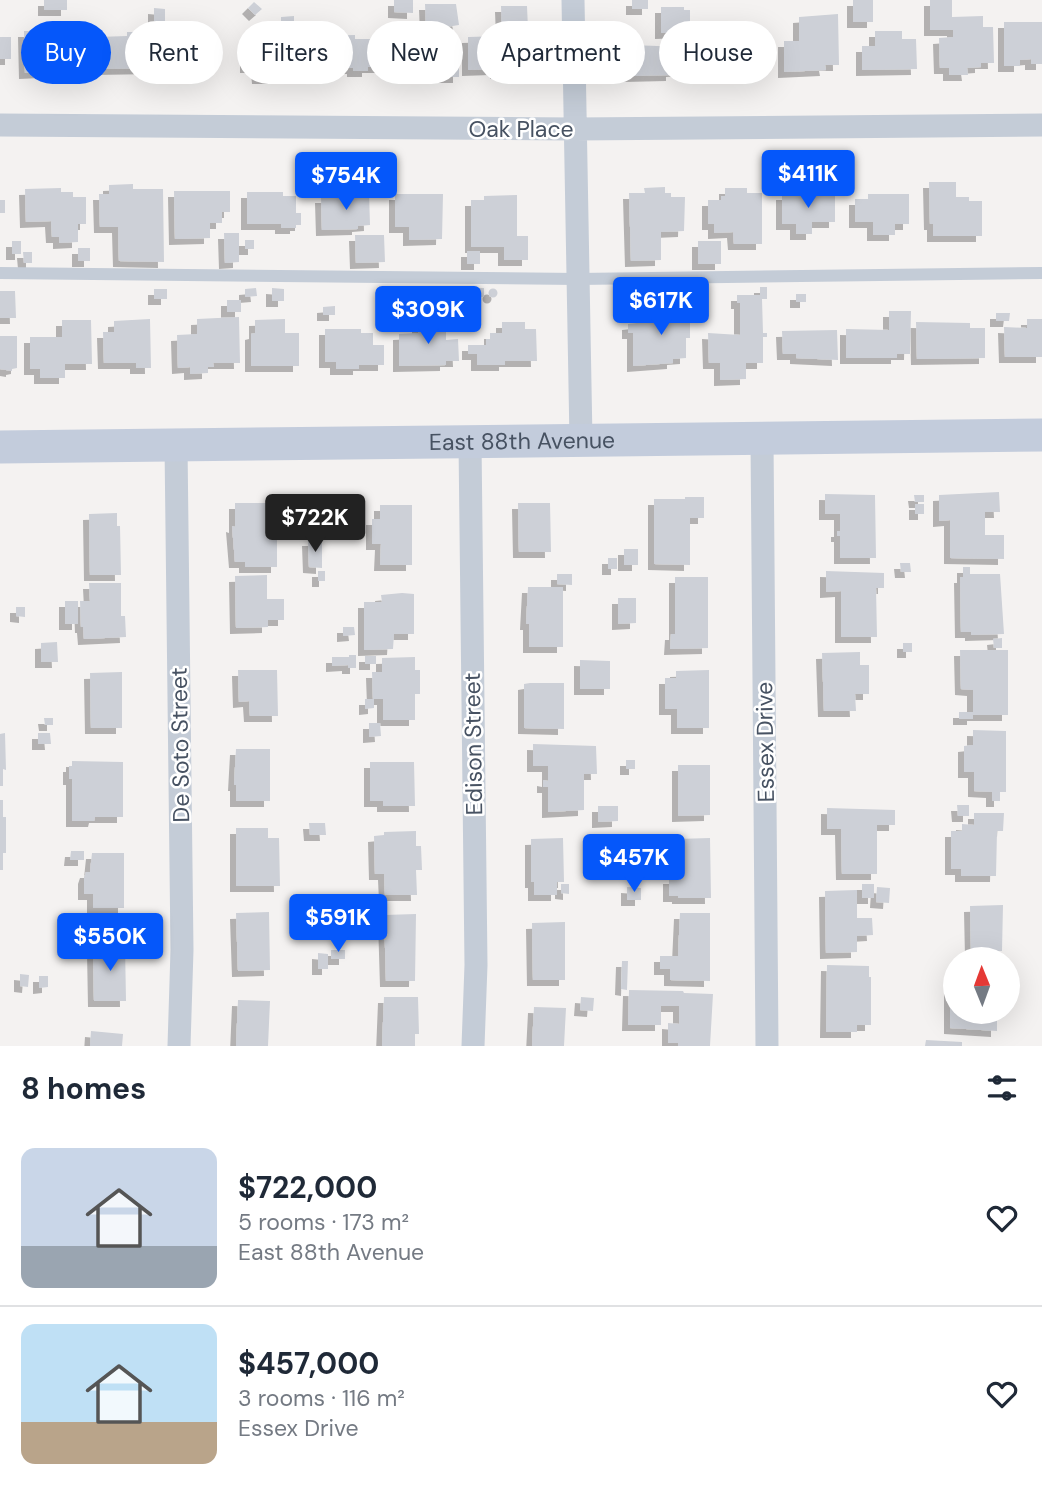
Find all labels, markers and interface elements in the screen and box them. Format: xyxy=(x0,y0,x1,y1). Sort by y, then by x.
chip: Buy xyxy=(21,21,111,84)
chip: Rent xyxy=(125,21,223,84)
chip: Filters xyxy=(237,21,353,84)
chip: New xyxy=(367,21,463,84)
chip: Apartment xyxy=(477,21,645,84)
chip: House xyxy=(659,21,777,84)
street label: Oak Place xyxy=(468,114,574,144)
pin: $411K xyxy=(759,150,857,210)
pin: $754K xyxy=(297,152,395,212)
text: $411K xyxy=(778,158,838,188)
text: $754K xyxy=(311,160,381,190)
pin: $617K xyxy=(612,278,710,337)
text: $617K xyxy=(629,285,693,315)
pin: $309K xyxy=(379,286,477,346)
text: $309K xyxy=(391,294,465,324)
street label: East 88th Avenue xyxy=(429,425,615,457)
pin: $722K xyxy=(266,494,364,554)
text: $722K xyxy=(281,502,349,532)
street label: De Soto Street xyxy=(164,667,196,823)
street label: Edison Street xyxy=(457,672,489,816)
street label: Essex Drive xyxy=(749,681,781,803)
pin: $457K xyxy=(585,834,683,894)
text: $457K xyxy=(599,842,669,872)
pin: $591K xyxy=(289,894,387,954)
text: $591K xyxy=(305,902,371,932)
pin: $550K xyxy=(61,914,159,973)
text: $550K xyxy=(73,921,147,951)
north arrow xyxy=(943,947,1020,1024)
map controls xyxy=(943,947,1020,1024)
text: 8 homes xyxy=(21,1069,146,1108)
icon: filters xyxy=(983,1069,1021,1107)
text: $722,000 xyxy=(238,1168,377,1207)
icon: home xyxy=(77,1176,161,1260)
icon: heart xyxy=(983,1199,1021,1237)
text: 5 rooms · 173 m² xyxy=(238,1207,409,1237)
text: East 88th Avenue xyxy=(238,1237,424,1267)
text: $457,000 xyxy=(238,1344,379,1383)
icon: home xyxy=(77,1352,161,1436)
icon: heart xyxy=(983,1375,1021,1413)
text: 3 rooms · 116 m² xyxy=(238,1383,405,1413)
text: Essex Drive xyxy=(238,1413,359,1443)

